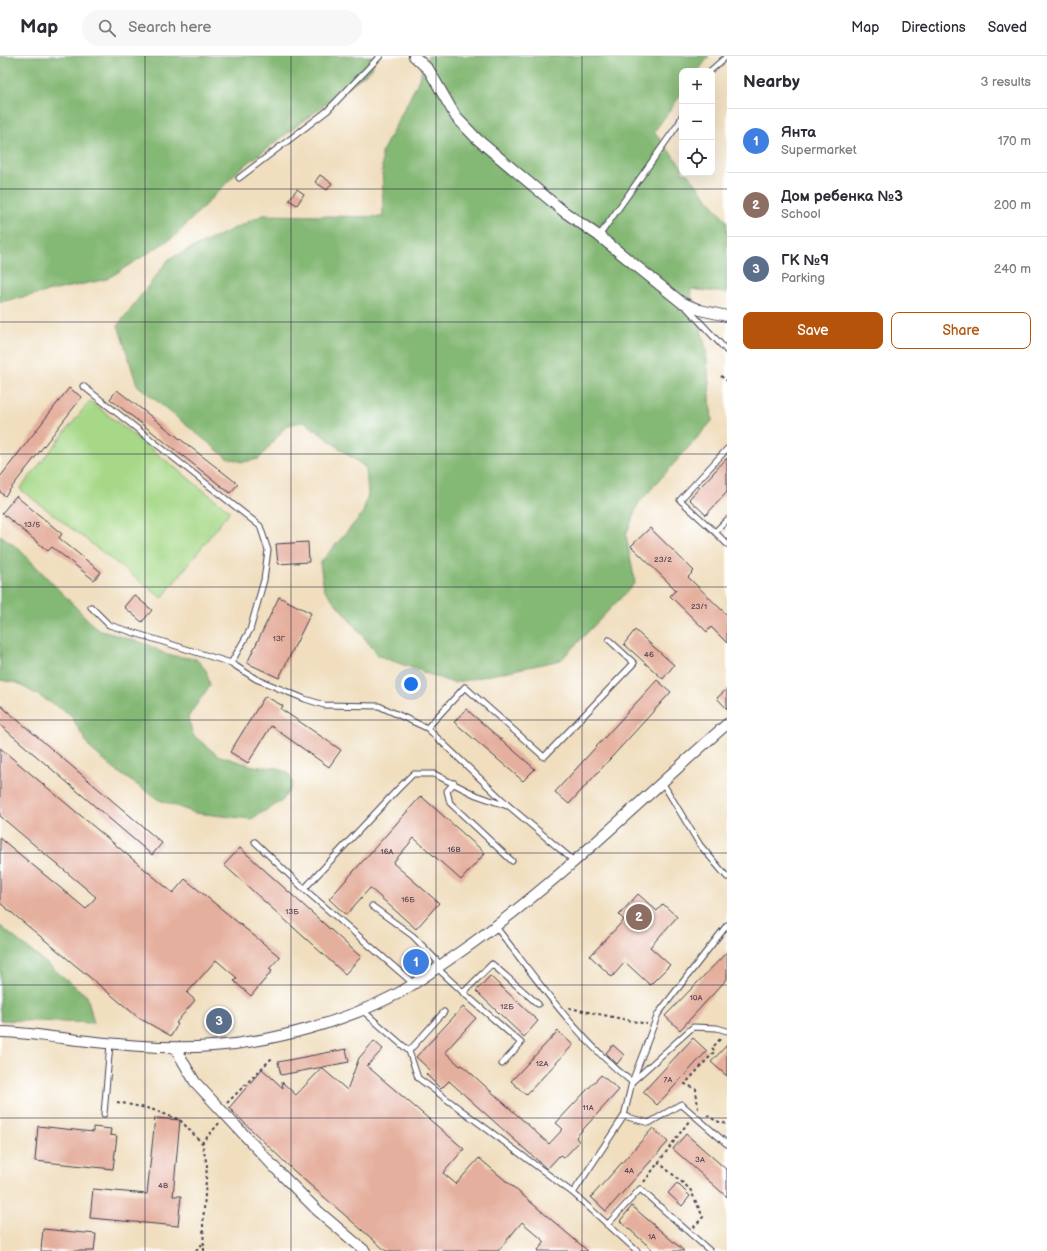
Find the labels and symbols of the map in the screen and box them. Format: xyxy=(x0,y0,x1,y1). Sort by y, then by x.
house number: 13/5 xyxy=(24,520,41,529)
house number: 23/2 xyxy=(654,555,672,564)
house number: 23/1 xyxy=(691,602,707,611)
house number: 13Г xyxy=(273,634,286,643)
house number: 46 xyxy=(644,650,654,659)
your location xyxy=(401,674,421,694)
house number: 16В xyxy=(447,845,461,854)
house number: 16А xyxy=(381,847,394,856)
house number: 16Б xyxy=(401,895,415,904)
pin: 2 xyxy=(626,902,652,932)
house number: 13Б xyxy=(285,907,299,916)
pin: 1 xyxy=(403,947,429,977)
house number: 10А xyxy=(690,993,702,1002)
house number: 12Б xyxy=(500,1002,514,1011)
pin: 3 xyxy=(206,1006,232,1036)
house number: 12А xyxy=(536,1059,548,1068)
house number: 7А xyxy=(664,1075,673,1084)
house number: 11А xyxy=(582,1103,594,1112)
house number: 3А xyxy=(695,1155,705,1164)
house number: 4А xyxy=(624,1166,634,1175)
house number: 4В xyxy=(158,1181,168,1190)
house number: 1А xyxy=(648,1232,656,1241)

